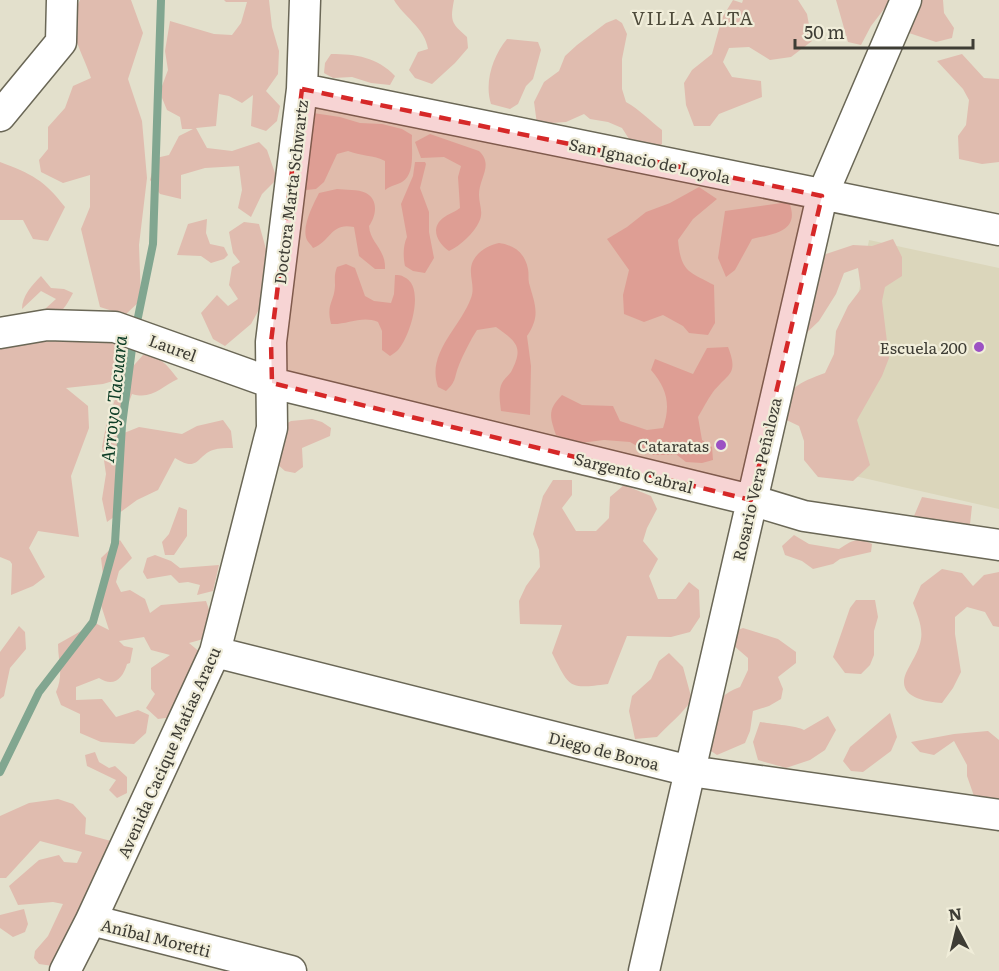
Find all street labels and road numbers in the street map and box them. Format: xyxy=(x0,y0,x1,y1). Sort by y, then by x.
street label: Doctora Marta Schwartz xyxy=(267,98,313,286)
street label: San Ignacio de Loyola xyxy=(567,131,733,189)
street label: Laurel xyxy=(146,327,200,367)
street label: Rosario Vera Peñaloza xyxy=(726,395,787,563)
street label: Sargento Cabral xyxy=(572,446,696,498)
street label: Avenida Cacique Matías Aracu xyxy=(110,642,226,862)
street label: Diego de Boroa xyxy=(546,725,662,775)
street label: Aníbal Moretti xyxy=(98,912,214,962)

